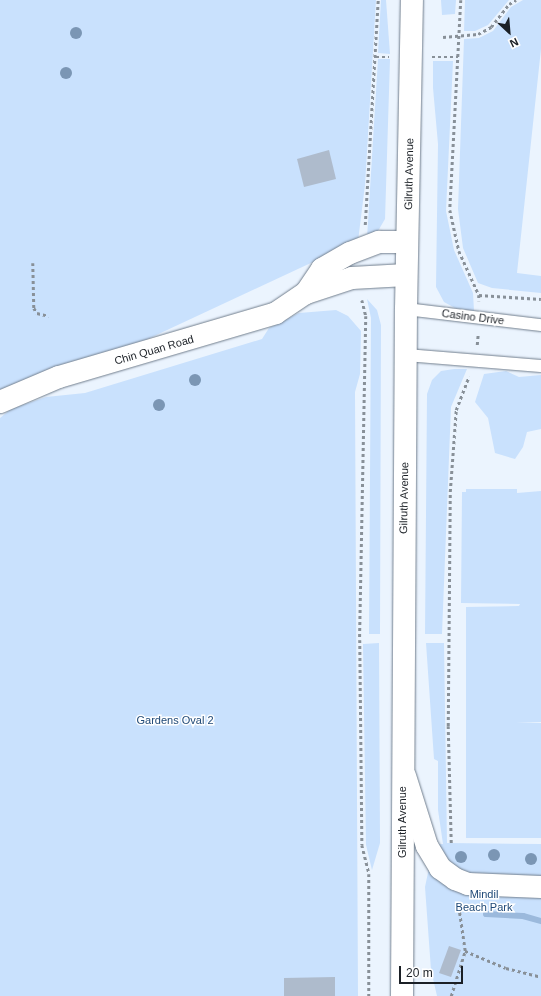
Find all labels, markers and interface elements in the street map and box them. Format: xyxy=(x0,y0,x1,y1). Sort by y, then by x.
north arrow xyxy=(489,12,529,52)
text: N xyxy=(508,36,520,50)
street label: Gilruth Avenue xyxy=(402,138,416,210)
street label: Casino Drive xyxy=(441,307,505,327)
street label: Chin Quan Road xyxy=(113,332,195,368)
street label: Gilruth Avenue xyxy=(397,462,411,534)
park label: Gardens Oval 2 xyxy=(136,713,214,727)
street label: Gilruth Avenue xyxy=(395,786,409,858)
park label: Mindil Beach Park xyxy=(456,888,512,914)
scale bar xyxy=(401,958,465,984)
text: 20 m xyxy=(406,966,433,980)

